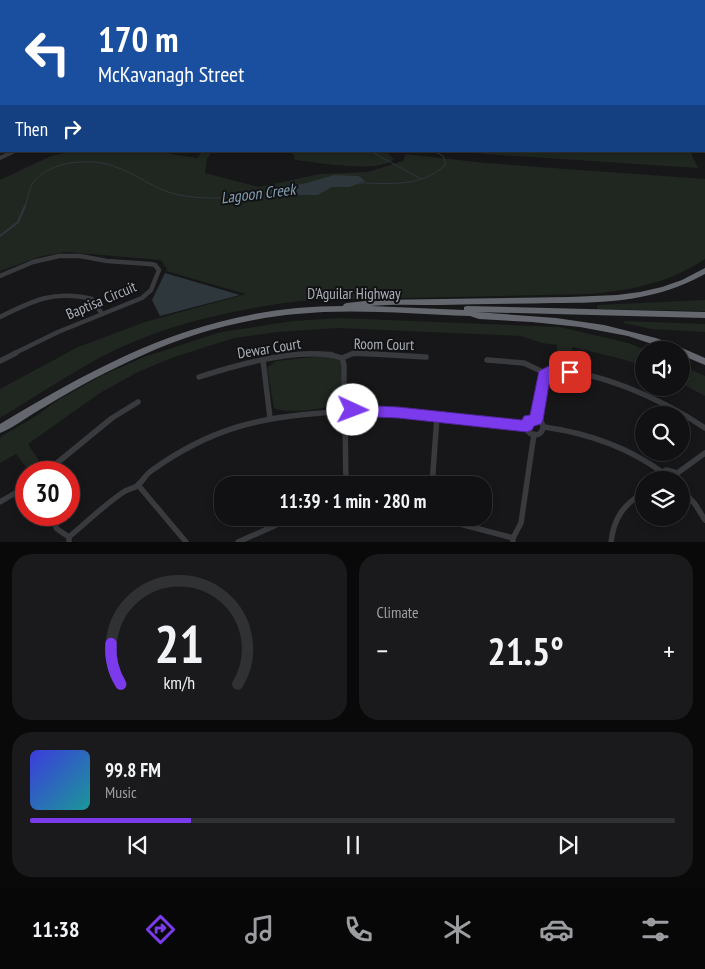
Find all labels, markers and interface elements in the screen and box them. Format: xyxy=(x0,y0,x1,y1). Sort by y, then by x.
text: 170 m xyxy=(98,16,179,62)
icon: left xyxy=(15,20,80,85)
text: McKavanagh Street xyxy=(98,60,244,88)
icon: right xyxy=(58,115,86,143)
text: Then xyxy=(15,117,48,141)
water label: Lagoon Creek xyxy=(220,178,298,207)
street label: Baptisa Circuit xyxy=(63,277,139,323)
street label: D'Aguilar Highway xyxy=(307,284,401,303)
street label: Dewar Court xyxy=(236,334,302,362)
street label: Room Court xyxy=(354,334,414,354)
map controls xyxy=(635,341,690,526)
button: sound xyxy=(635,341,690,396)
pin xyxy=(549,351,591,393)
icon: arrive xyxy=(556,358,584,386)
position arrow xyxy=(326,383,378,435)
button: search xyxy=(635,406,690,461)
speed limit sign: 30 xyxy=(15,461,80,526)
button: layers xyxy=(635,471,690,526)
text: 11:39 · 1 min · 280 m xyxy=(280,489,426,513)
text: Climate xyxy=(377,602,419,622)
text: 21 xyxy=(154,610,204,677)
text: 21.5° xyxy=(488,626,564,675)
text: − xyxy=(377,632,388,669)
text: + xyxy=(663,632,675,669)
text: km/h xyxy=(163,671,195,694)
text: 99.8 FM xyxy=(105,758,161,782)
text: Music xyxy=(105,782,137,802)
icon: previous xyxy=(124,831,152,859)
icon: pause xyxy=(339,831,367,859)
icon: next xyxy=(554,831,582,859)
icon: directions xyxy=(143,912,178,947)
icon: music xyxy=(242,912,277,947)
icon: phone xyxy=(341,912,376,947)
icon: climate xyxy=(440,912,475,947)
icon: car xyxy=(539,912,574,947)
icon: filters xyxy=(638,912,673,947)
text: 11:38 xyxy=(32,915,80,943)

